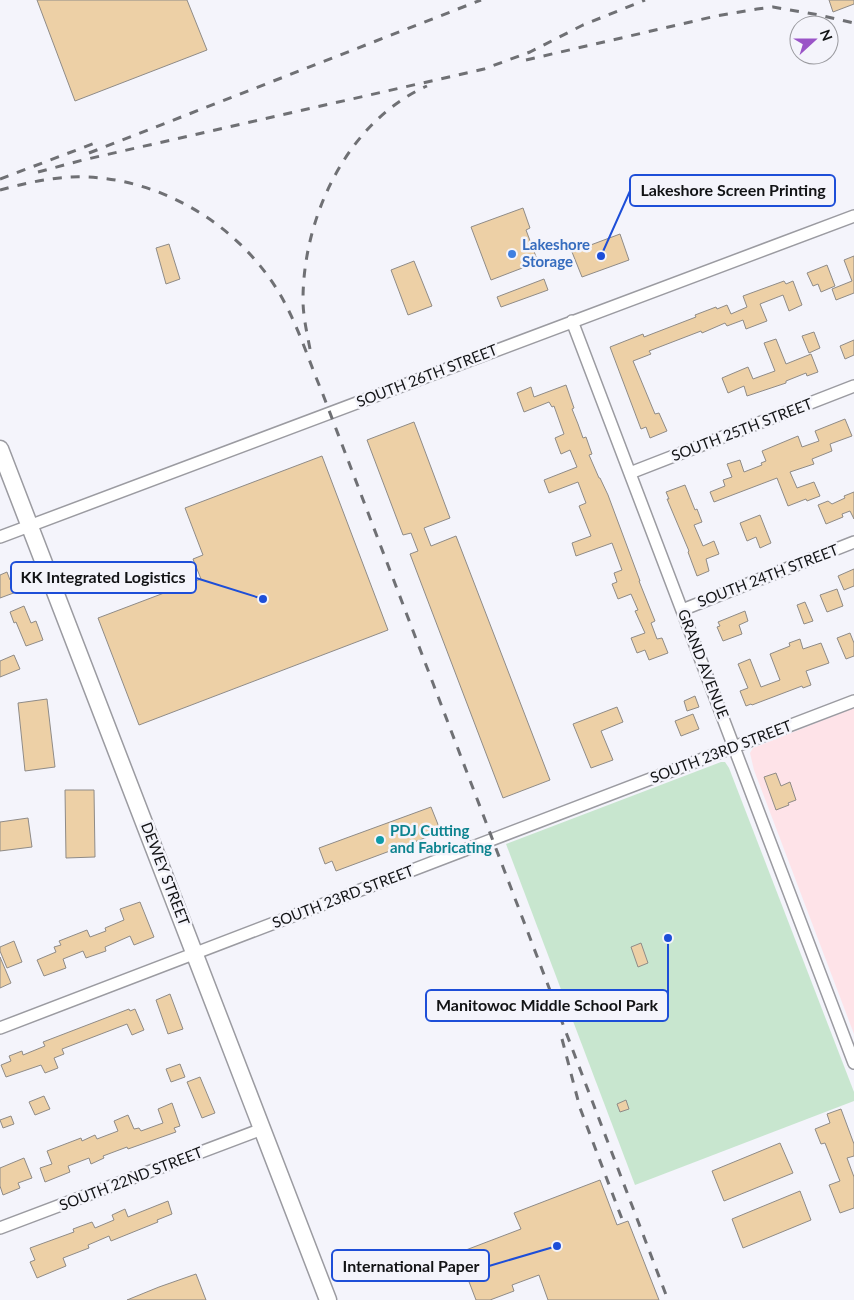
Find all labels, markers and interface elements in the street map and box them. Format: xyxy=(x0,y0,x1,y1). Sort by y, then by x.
north arrow xyxy=(789,15,839,65)
text: N xyxy=(817,27,836,43)
callout: Lakeshore Screen Printing xyxy=(630,175,835,206)
text: Lakeshore Screen Printing xyxy=(640,180,826,199)
place label: Lakeshore Storage xyxy=(522,235,590,270)
marker: Lakeshore Storage xyxy=(506,248,518,260)
street label: SOUTH 26TH STREET xyxy=(354,340,500,410)
street label: SOUTH 25TH STREET xyxy=(669,394,815,464)
street label: SOUTH 24TH STREET xyxy=(695,540,841,610)
callout: KK Integrated Logistics xyxy=(11,562,196,593)
text: KK Integrated Logistics xyxy=(20,567,186,586)
street label: GRAND AVENUE xyxy=(675,606,733,721)
street label: SOUTH 23RD STREET xyxy=(647,716,794,786)
street label: DEWEY STREET xyxy=(138,819,194,928)
place label: PDJ Cutting and Fabricating xyxy=(390,821,492,856)
marker: PDJ Cutting and Fabricating xyxy=(374,834,386,846)
street label: SOUTH 23RD STREET xyxy=(269,861,416,931)
callout: Manitowoc Middle School Park xyxy=(426,990,668,1021)
text: Manitowoc Middle School Park xyxy=(436,995,659,1014)
street label: SOUTH 22ND STREET xyxy=(56,1142,205,1214)
callout: International Paper xyxy=(332,1250,489,1281)
text: International Paper xyxy=(343,1256,479,1275)

